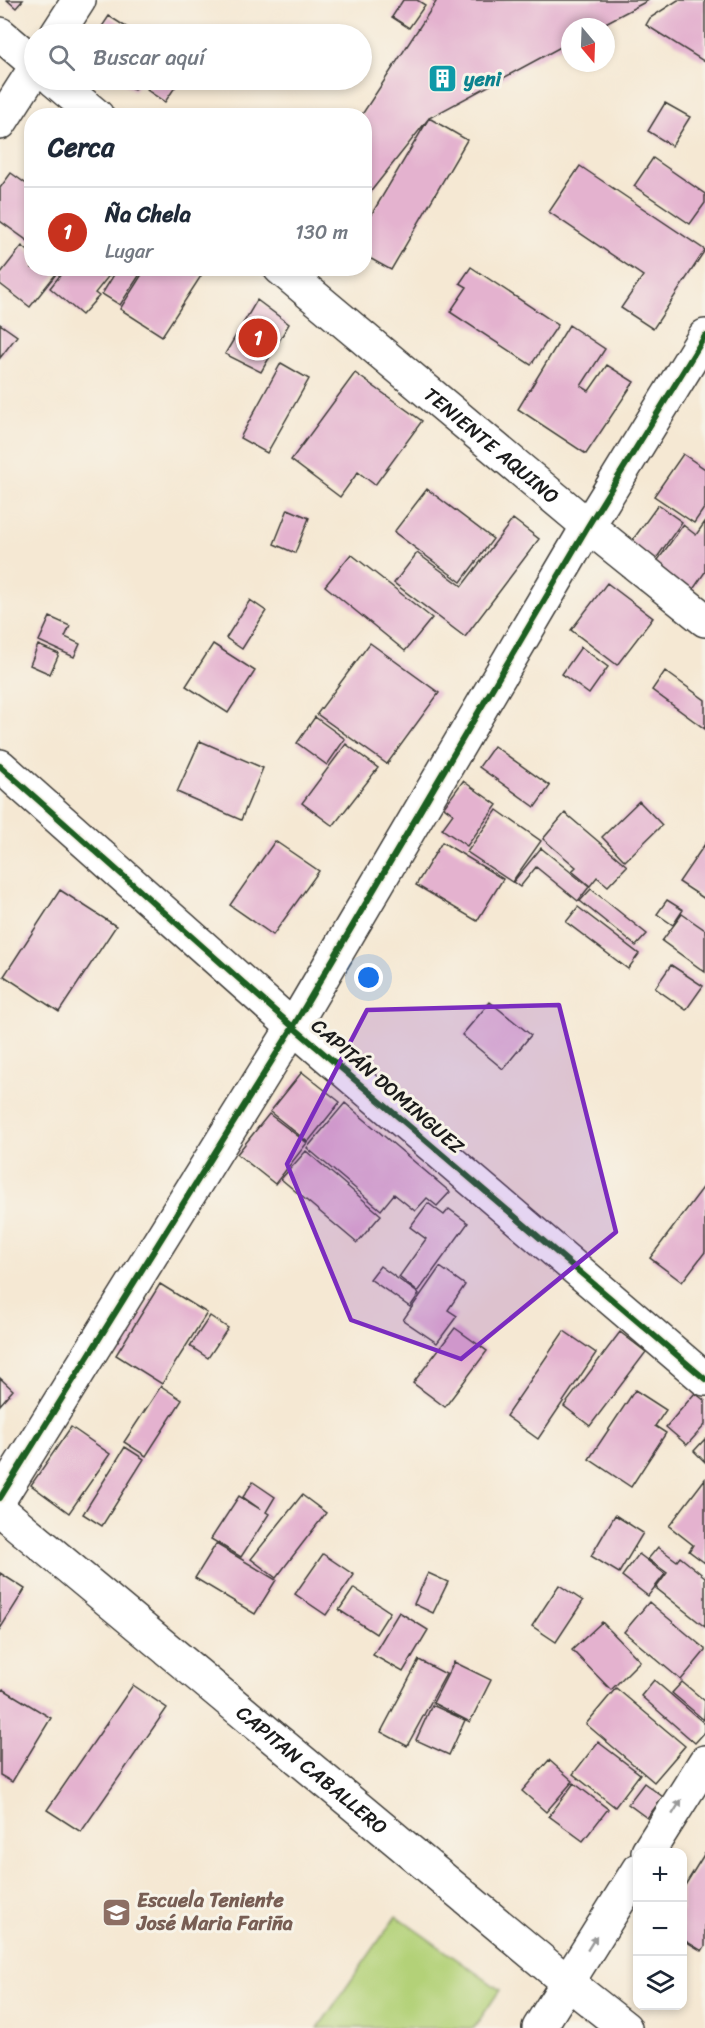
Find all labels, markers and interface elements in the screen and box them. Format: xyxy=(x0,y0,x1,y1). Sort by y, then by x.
north arrow xyxy=(561,18,615,72)
search box xyxy=(24,24,372,90)
text: Buscar aquí xyxy=(93,38,205,77)
icon: search xyxy=(45,41,78,74)
place label: yeni xyxy=(463,62,502,97)
building icon: yeni xyxy=(427,63,459,95)
text: Cerca xyxy=(48,124,114,170)
text: Ña Chela xyxy=(105,195,191,234)
text: 1 xyxy=(63,215,72,250)
text: 130 m xyxy=(295,215,348,250)
text: Lugar xyxy=(105,234,153,269)
pin: 1 xyxy=(238,316,278,360)
street label: TENIENTE AQUINO xyxy=(415,378,567,513)
your location xyxy=(354,963,383,992)
street label: CAPITÁN DOMINGUEZ xyxy=(303,1009,473,1164)
street label: CAPITAN CABALLERO xyxy=(228,1696,396,1844)
one-way arrow xyxy=(671,1799,682,1815)
map controls xyxy=(633,1848,687,2010)
button: + xyxy=(633,1848,687,1902)
place label: Escuela Teniente José Maria Fariña xyxy=(136,1883,293,1941)
school or university icon: Escuela Teniente José Maria Fariña xyxy=(100,1896,132,1928)
button: − xyxy=(633,1902,687,1956)
one-way arrow xyxy=(586,1934,597,1951)
button: layers xyxy=(633,1956,687,2010)

